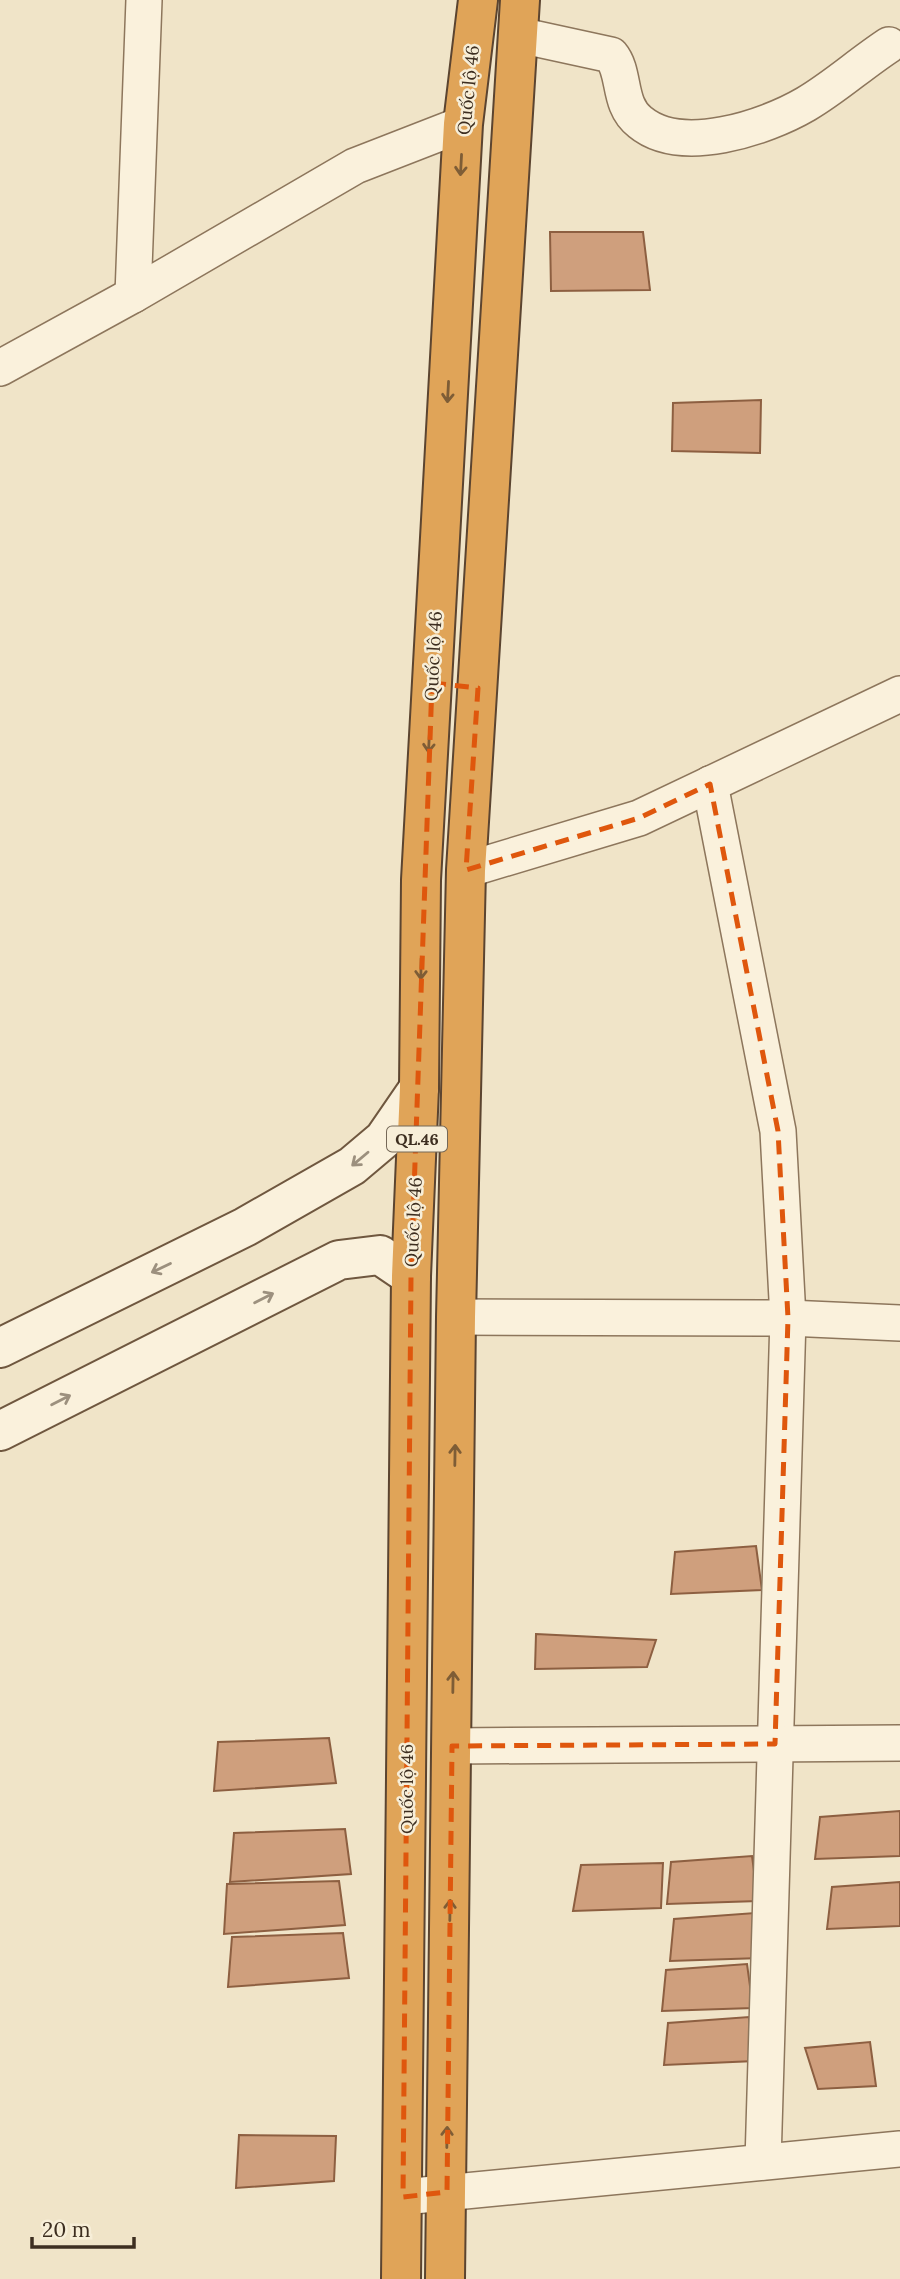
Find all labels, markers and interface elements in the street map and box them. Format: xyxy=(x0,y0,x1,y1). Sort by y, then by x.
street label: Quốc lộ 46 xyxy=(452,44,484,136)
one-way arrow xyxy=(454,154,467,176)
one-way arrow xyxy=(442,381,455,404)
street label: Quốc lộ 46 xyxy=(419,610,447,702)
one-way arrow xyxy=(422,730,435,753)
one-way arrow xyxy=(414,957,427,980)
road number: QL.46 xyxy=(387,1126,447,1152)
one-way arrow xyxy=(352,1151,370,1167)
street label: Quốc lộ 46 xyxy=(399,1176,427,1268)
one-way arrow xyxy=(151,1262,172,1276)
one-way arrow xyxy=(253,1290,274,1304)
one-way arrow xyxy=(50,1393,71,1407)
one-way arrow xyxy=(448,1444,462,1467)
one-way arrow xyxy=(446,1671,459,1694)
street label: Quốc lộ 46 xyxy=(395,1744,418,1834)
one-way arrow xyxy=(443,1899,457,1922)
one-way arrow xyxy=(440,2126,454,2149)
scale bar xyxy=(32,2206,133,2250)
text: 20 m xyxy=(42,2216,91,2243)

